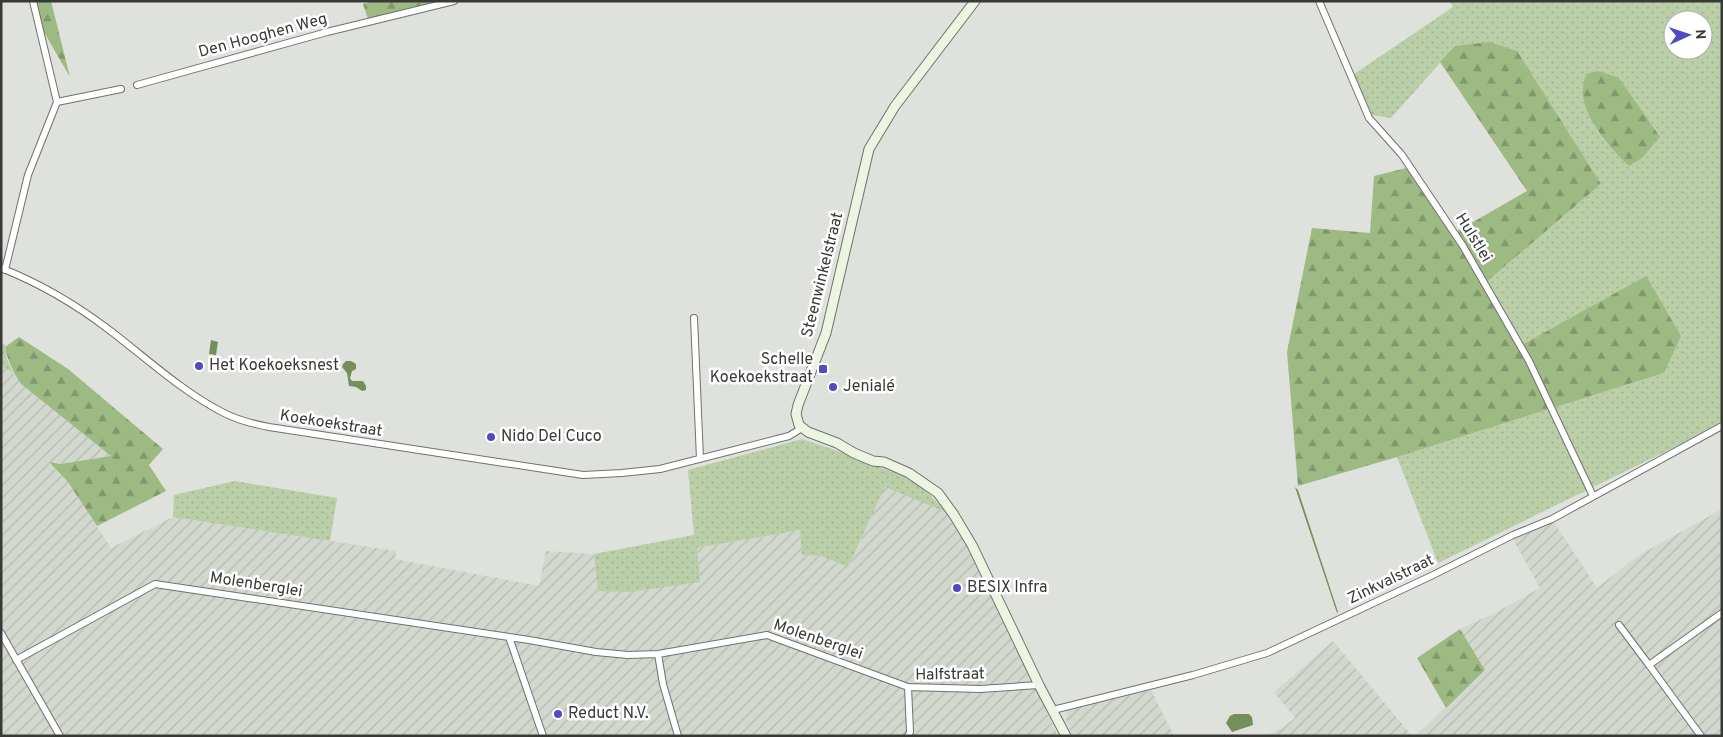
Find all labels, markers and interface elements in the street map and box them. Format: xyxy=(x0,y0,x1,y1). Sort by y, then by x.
street label: Den Hooghen Weg xyxy=(196,9,330,63)
north arrow xyxy=(1663,10,1713,60)
text: N xyxy=(1691,29,1708,40)
street label: Steenwinkelstraat xyxy=(798,210,848,340)
street label: Hulstlei xyxy=(1450,210,1496,266)
place label: Schelle Koekoekstraat xyxy=(710,350,813,388)
place label: Het Koekoeksnest xyxy=(209,356,339,376)
marker: Het Koekoeksnest xyxy=(193,360,205,372)
marker: Schelle Koekoekstraat xyxy=(817,363,829,375)
place label: Jenialé xyxy=(843,377,895,397)
marker: Jenialé xyxy=(827,381,839,393)
street label: Koekoekstraat xyxy=(278,406,384,442)
place label: Nido Del Cuco xyxy=(501,427,602,447)
marker: Nido Del Cuco xyxy=(485,431,497,443)
street label: Zinkvalstraat xyxy=(1345,550,1437,610)
street label: Molenberglei xyxy=(208,568,304,602)
place label: BESIX Infra xyxy=(967,578,1048,598)
marker: BESIX Infra xyxy=(951,582,963,594)
street label: Molenberglei xyxy=(771,615,865,665)
street label: Halfstraat xyxy=(915,664,985,686)
place label: Reduct N.V. xyxy=(568,704,649,724)
marker: Reduct N.V. xyxy=(552,708,564,720)

